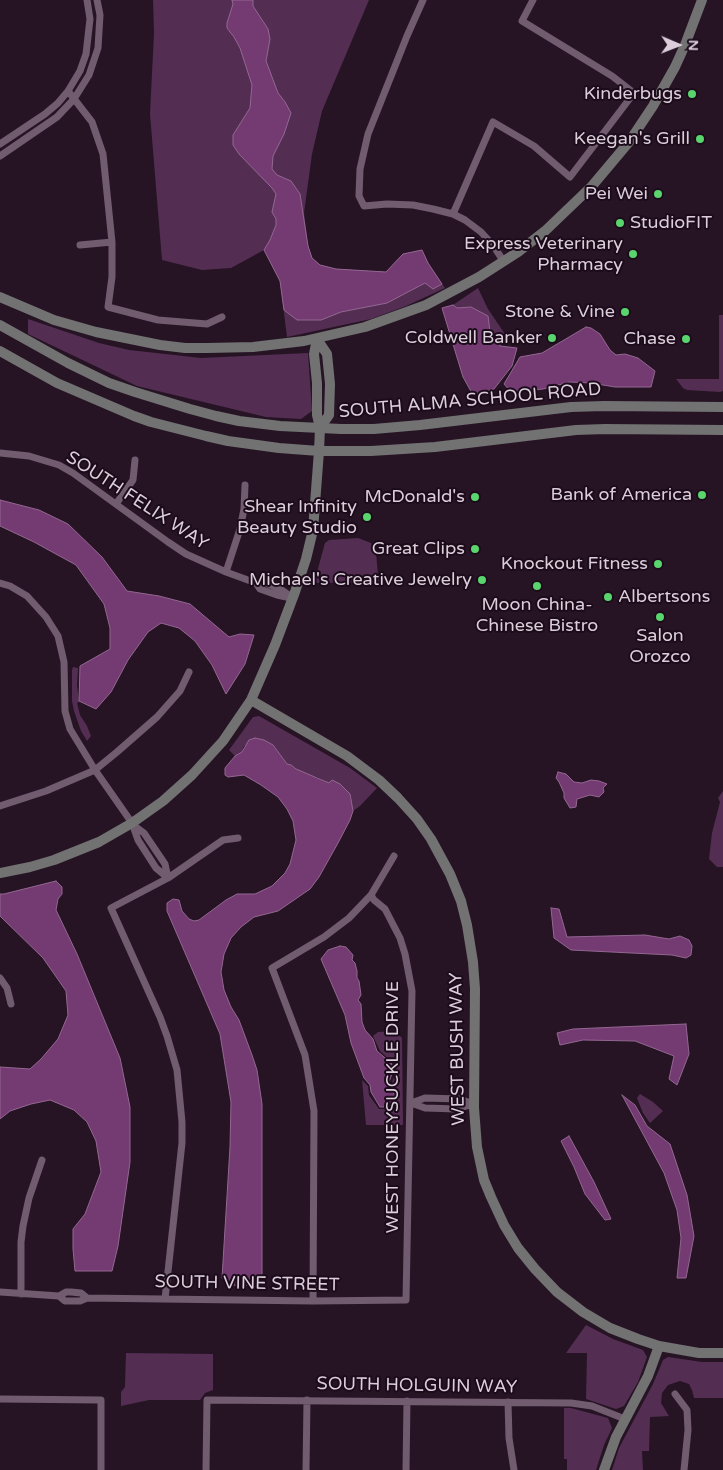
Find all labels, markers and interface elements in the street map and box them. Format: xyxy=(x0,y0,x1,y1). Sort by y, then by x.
north arrow xyxy=(653,20,703,70)
text: N xyxy=(685,39,702,51)
place label: Kinderbugs xyxy=(584,83,682,105)
marker: Kinderbugs xyxy=(686,88,698,100)
place label: Keegan's Grill xyxy=(574,128,690,150)
marker: Keegan's Grill xyxy=(694,133,706,145)
place label: Pei Wei xyxy=(585,183,648,205)
marker: Pei Wei xyxy=(652,188,664,200)
place label: StudioFIT xyxy=(630,212,712,234)
marker: StudioFIT xyxy=(614,217,626,229)
place label: Express Veterinary Pharmacy xyxy=(464,233,623,276)
marker: Express Veterinary Pharmacy xyxy=(627,248,639,260)
place label: Stone & Vine xyxy=(505,301,615,323)
marker: Stone & Vine xyxy=(619,306,631,318)
place label: Coldwell Banker xyxy=(405,327,542,349)
place label: Chase xyxy=(624,328,676,350)
marker: Coldwell Banker xyxy=(546,332,558,344)
marker: Chase xyxy=(680,333,692,345)
street label: SOUTH ALMA SCHOOL ROAD xyxy=(338,379,602,423)
street label: SOUTH FELIX WAY xyxy=(62,447,212,555)
place label: Bank of America xyxy=(550,484,692,506)
place label: McDonald's xyxy=(365,486,465,508)
marker: Bank of America xyxy=(696,489,708,501)
marker: McDonald's xyxy=(469,491,481,503)
place label: Shear Infinity Beauty Studio xyxy=(237,496,357,538)
marker: Shear Infinity Beauty Studio xyxy=(361,511,373,523)
place label: Great Clips xyxy=(372,538,465,560)
marker: Great Clips xyxy=(469,543,481,555)
place label: Knockout Fitness xyxy=(501,553,648,575)
marker: Knockout Fitness xyxy=(652,558,664,570)
place label: Michael's Creative Jewelry xyxy=(249,569,472,591)
marker: Michael's Creative Jewelry xyxy=(476,574,488,586)
marker: Moon China- Chinese Bistro xyxy=(531,580,543,592)
place label: Albertsons xyxy=(618,586,710,608)
marker: Albertsons xyxy=(602,591,614,603)
place label: Moon China- Chinese Bistro xyxy=(476,594,598,636)
marker: Salon Orozco xyxy=(654,611,666,623)
place label: Salon Orozco xyxy=(629,625,691,668)
street label: WEST BUSH WAY xyxy=(446,972,470,1126)
street label: WEST HONEYSUCKLE DRIVE xyxy=(382,981,404,1233)
street label: SOUTH VINE STREET xyxy=(154,1272,340,1296)
street label: SOUTH HOLGUIN WAY xyxy=(316,1373,518,1399)

